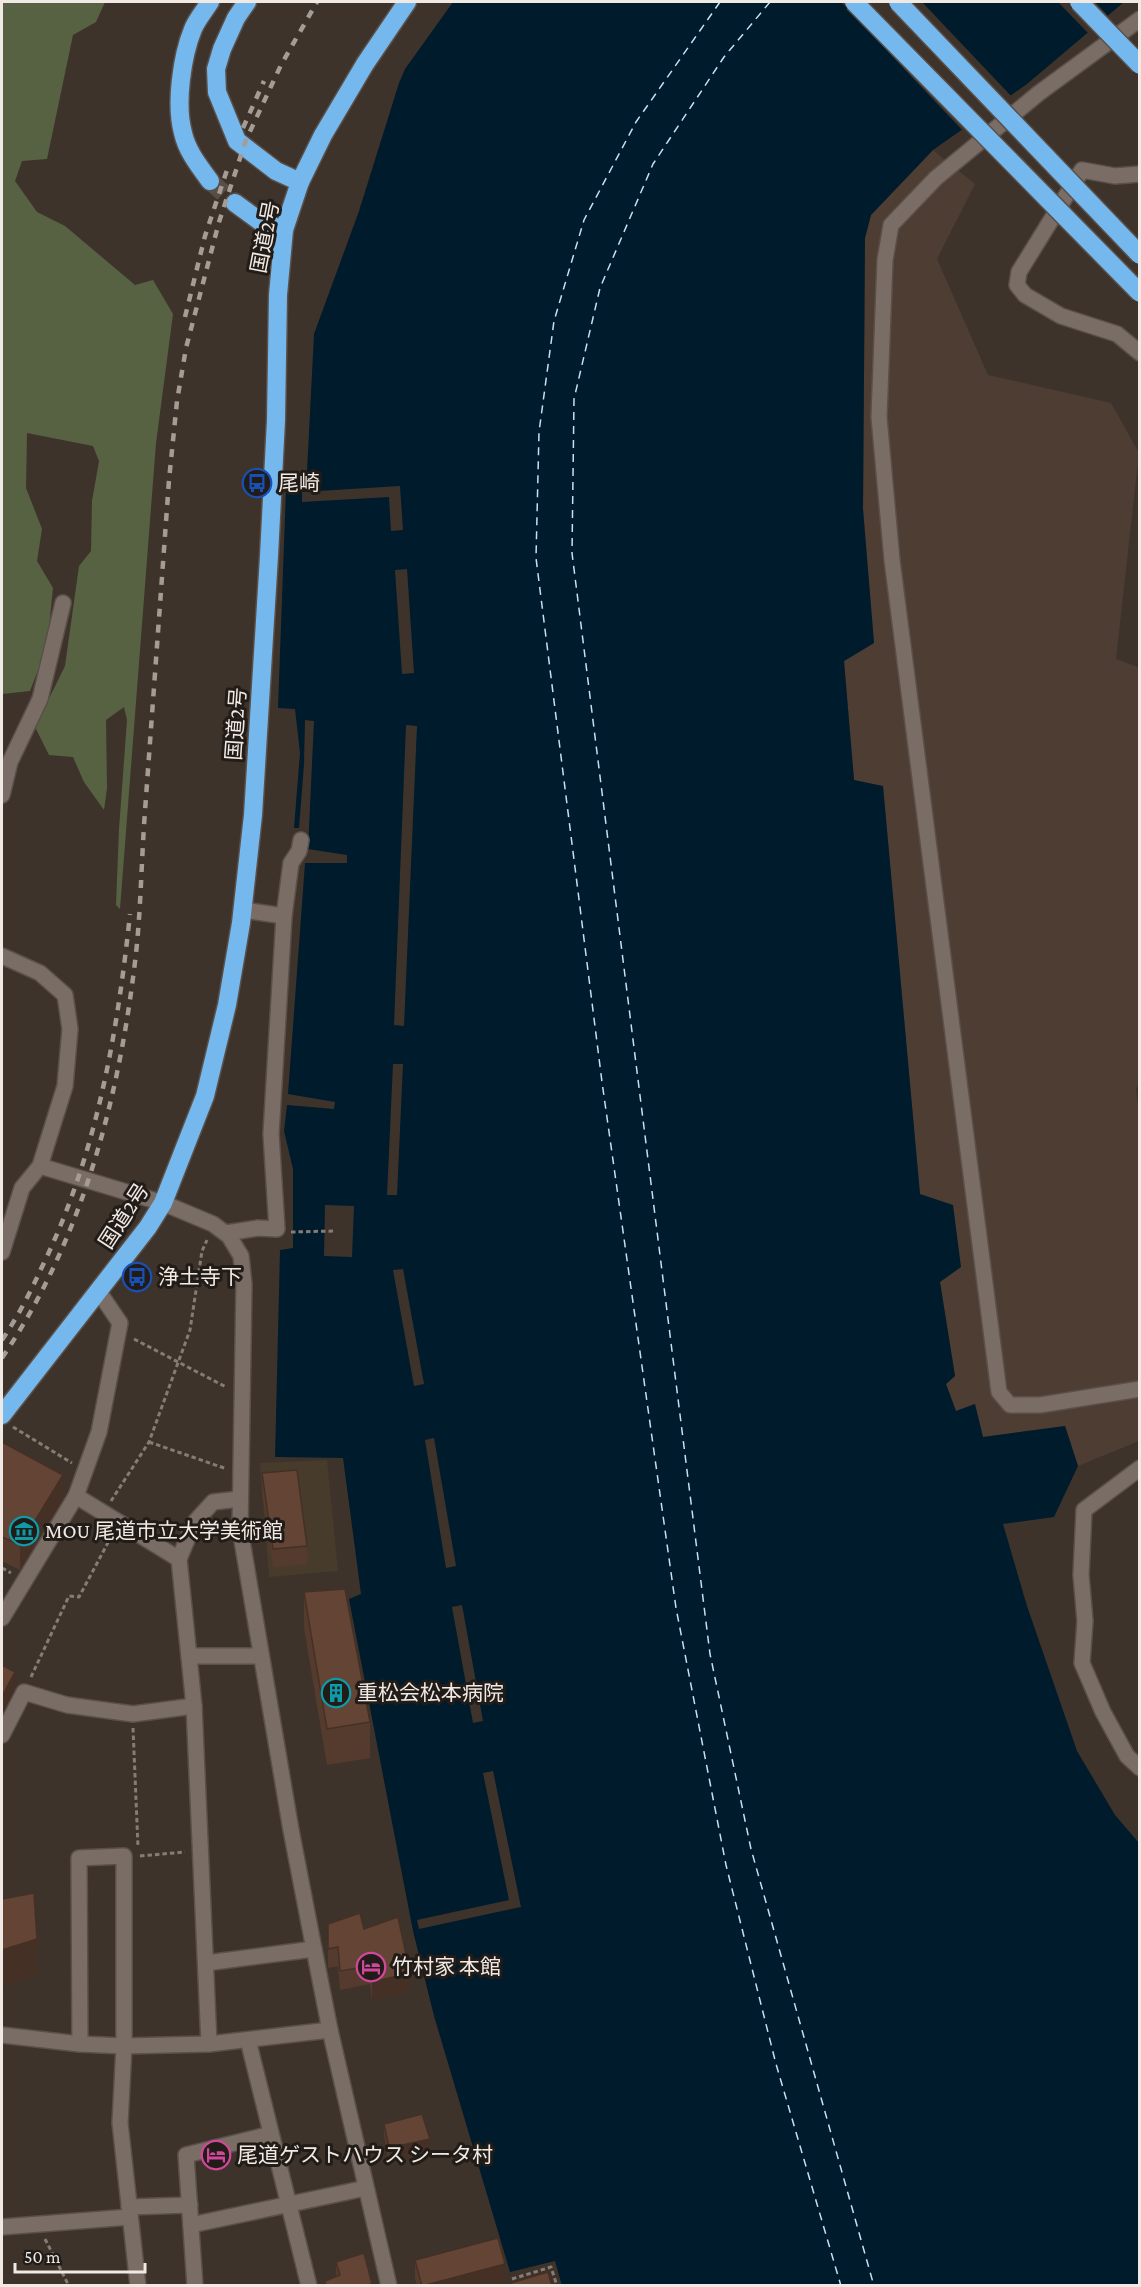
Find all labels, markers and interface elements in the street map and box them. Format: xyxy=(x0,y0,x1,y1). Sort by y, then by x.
street label: 国道2号 xyxy=(246,199,284,275)
bus stop icon: 尾崎 xyxy=(241,467,273,499)
place label: 尾崎 xyxy=(278,471,320,495)
street label: 国道2号 xyxy=(221,687,251,761)
street label: 国道2号 xyxy=(94,1179,154,1253)
bus stop icon: 浄土寺下 xyxy=(121,1261,153,1293)
place label: 浄土寺下 xyxy=(158,1265,242,1289)
museum icon: MOU 尾道市立大学美術館 xyxy=(8,1515,40,1547)
place label: MOU 尾道市立大学美術館 xyxy=(45,1519,283,1543)
building icon: 重松会松本病院 xyxy=(320,1677,352,1709)
place label: 重松会松本病院 xyxy=(357,1681,504,1705)
hotel icon: 竹村家 本館 xyxy=(355,1951,387,1983)
place label: 竹村家 本館 xyxy=(392,1955,501,1979)
hotel icon: 尾道ゲストハウス シータ村 xyxy=(200,2139,232,2171)
place label: 尾道ゲストハウス シータ村 xyxy=(237,2143,493,2167)
scale bar xyxy=(15,2236,146,2274)
text: 50 m xyxy=(24,2247,61,2267)

